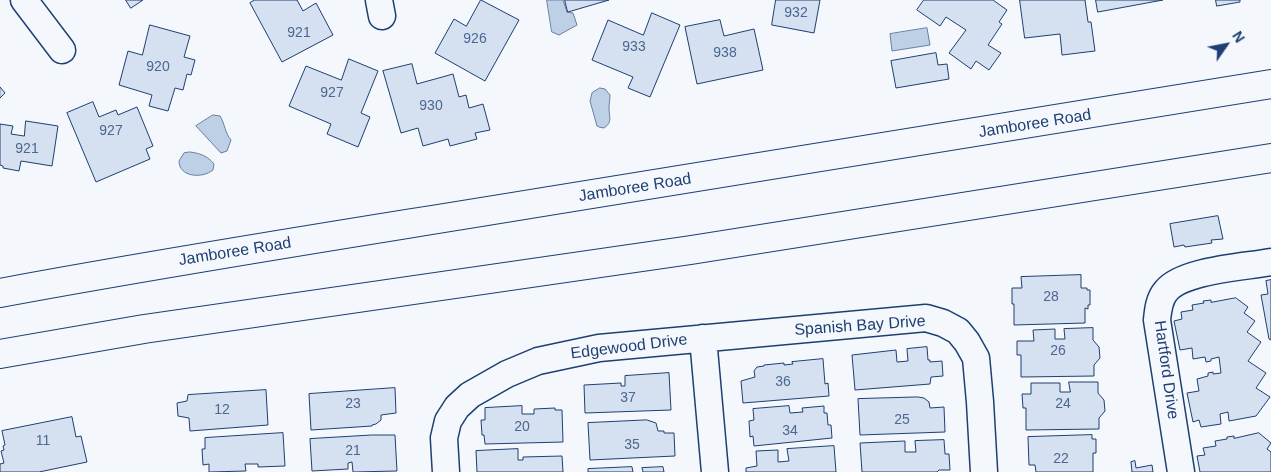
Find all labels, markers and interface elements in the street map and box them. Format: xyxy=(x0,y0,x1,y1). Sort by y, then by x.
house number: 932 xyxy=(784,5,808,21)
north arrow xyxy=(1201,20,1251,70)
house number: 921 xyxy=(287,25,311,41)
text: N xyxy=(1229,28,1248,45)
house number: 926 xyxy=(463,31,487,47)
house number: 933 xyxy=(622,39,646,55)
house number: 938 xyxy=(713,45,737,61)
house number: 920 xyxy=(146,59,170,75)
house number: 927 xyxy=(320,85,344,101)
house number: 930 xyxy=(419,98,443,114)
street label: Jamboree Road xyxy=(977,106,1093,142)
house number: 927 xyxy=(99,123,123,139)
house number: 921 xyxy=(15,141,39,157)
street label: Jamboree Road xyxy=(577,170,693,206)
street label: Jamboree Road xyxy=(177,234,293,270)
house number: 28 xyxy=(1043,289,1059,305)
street label: Spanish Bay Drive xyxy=(794,312,926,340)
street label: Hartford Drive xyxy=(1150,319,1182,421)
street label: Edgewood Drive xyxy=(570,330,688,364)
house number: 26 xyxy=(1050,343,1066,359)
house number: 36 xyxy=(775,374,791,390)
house number: 37 xyxy=(620,390,636,406)
house number: 23 xyxy=(345,396,361,412)
house number: 24 xyxy=(1055,396,1071,412)
house number: 12 xyxy=(214,402,230,418)
house number: 25 xyxy=(894,412,910,428)
house number: 20 xyxy=(514,419,530,435)
house number: 34 xyxy=(782,423,798,439)
house number: 11 xyxy=(36,433,50,449)
house number: 35 xyxy=(624,437,640,453)
house number: 21 xyxy=(345,443,361,459)
house number: 22 xyxy=(1053,451,1069,467)

